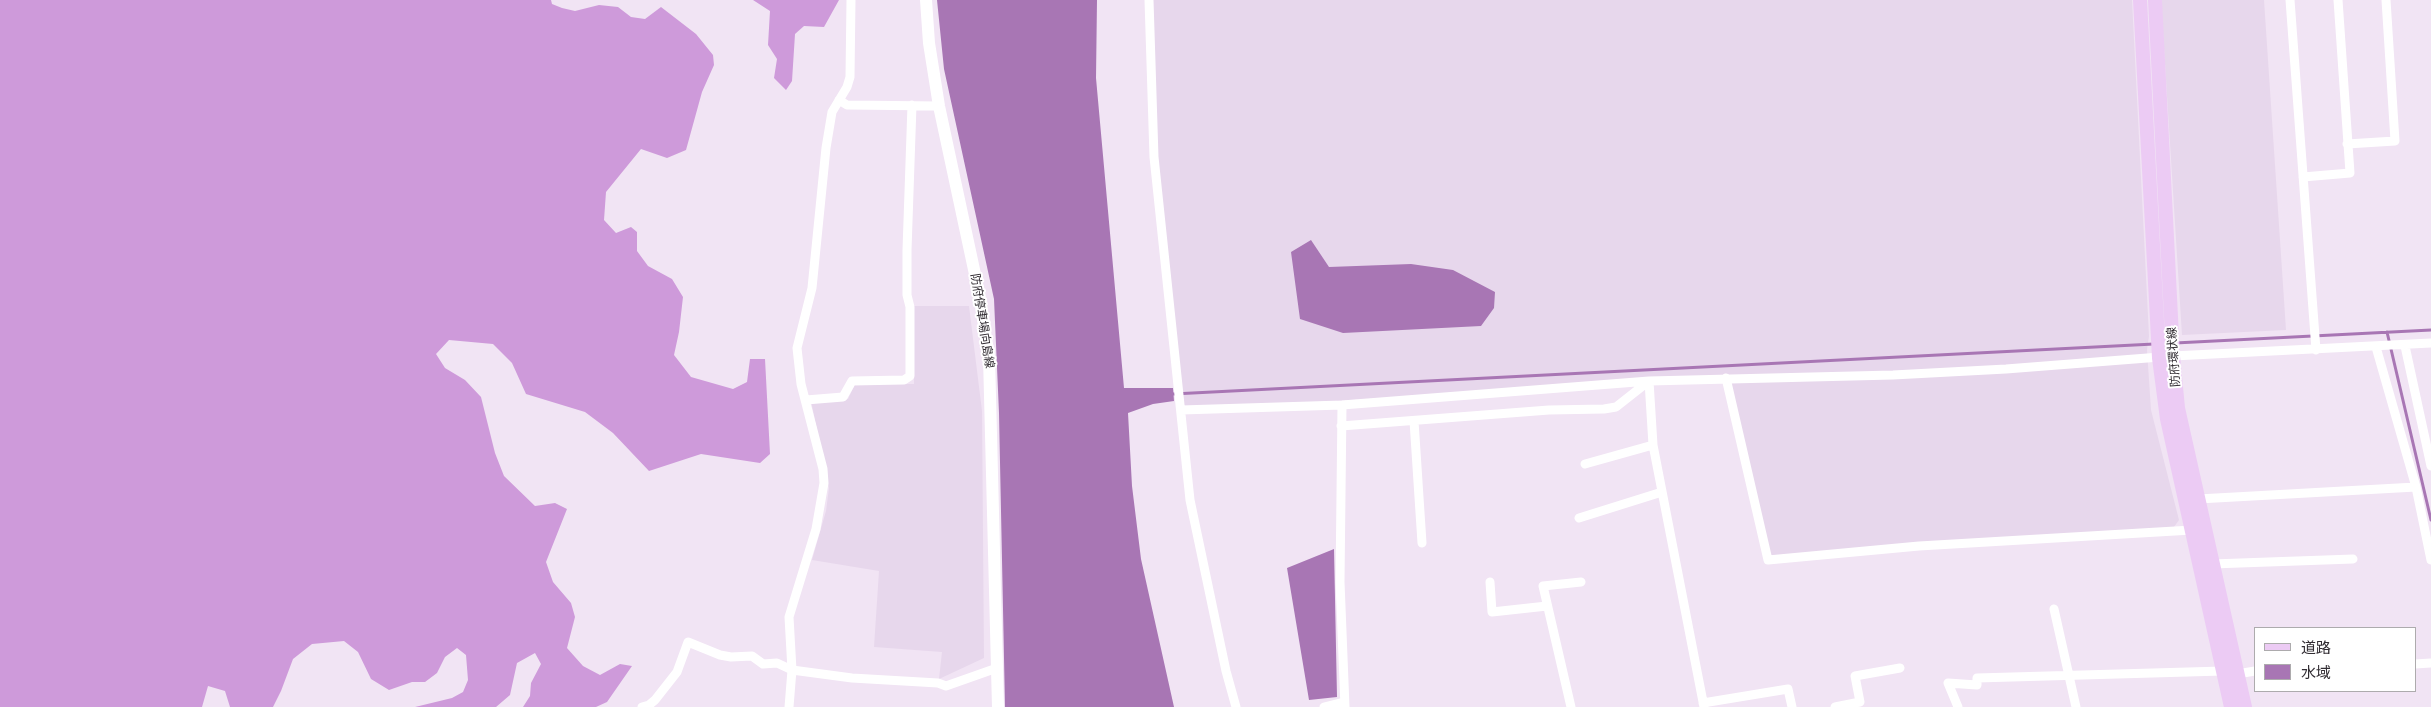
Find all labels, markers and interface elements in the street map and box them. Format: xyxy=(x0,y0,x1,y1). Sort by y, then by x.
street label: 防府停車場向島線 xyxy=(967,272,997,370)
street label: 防府環状線 xyxy=(2165,327,2183,387)
legend xyxy=(2254,627,2416,692)
text: 道路 xyxy=(2301,639,2331,657)
text: 水域 xyxy=(2301,664,2331,682)

